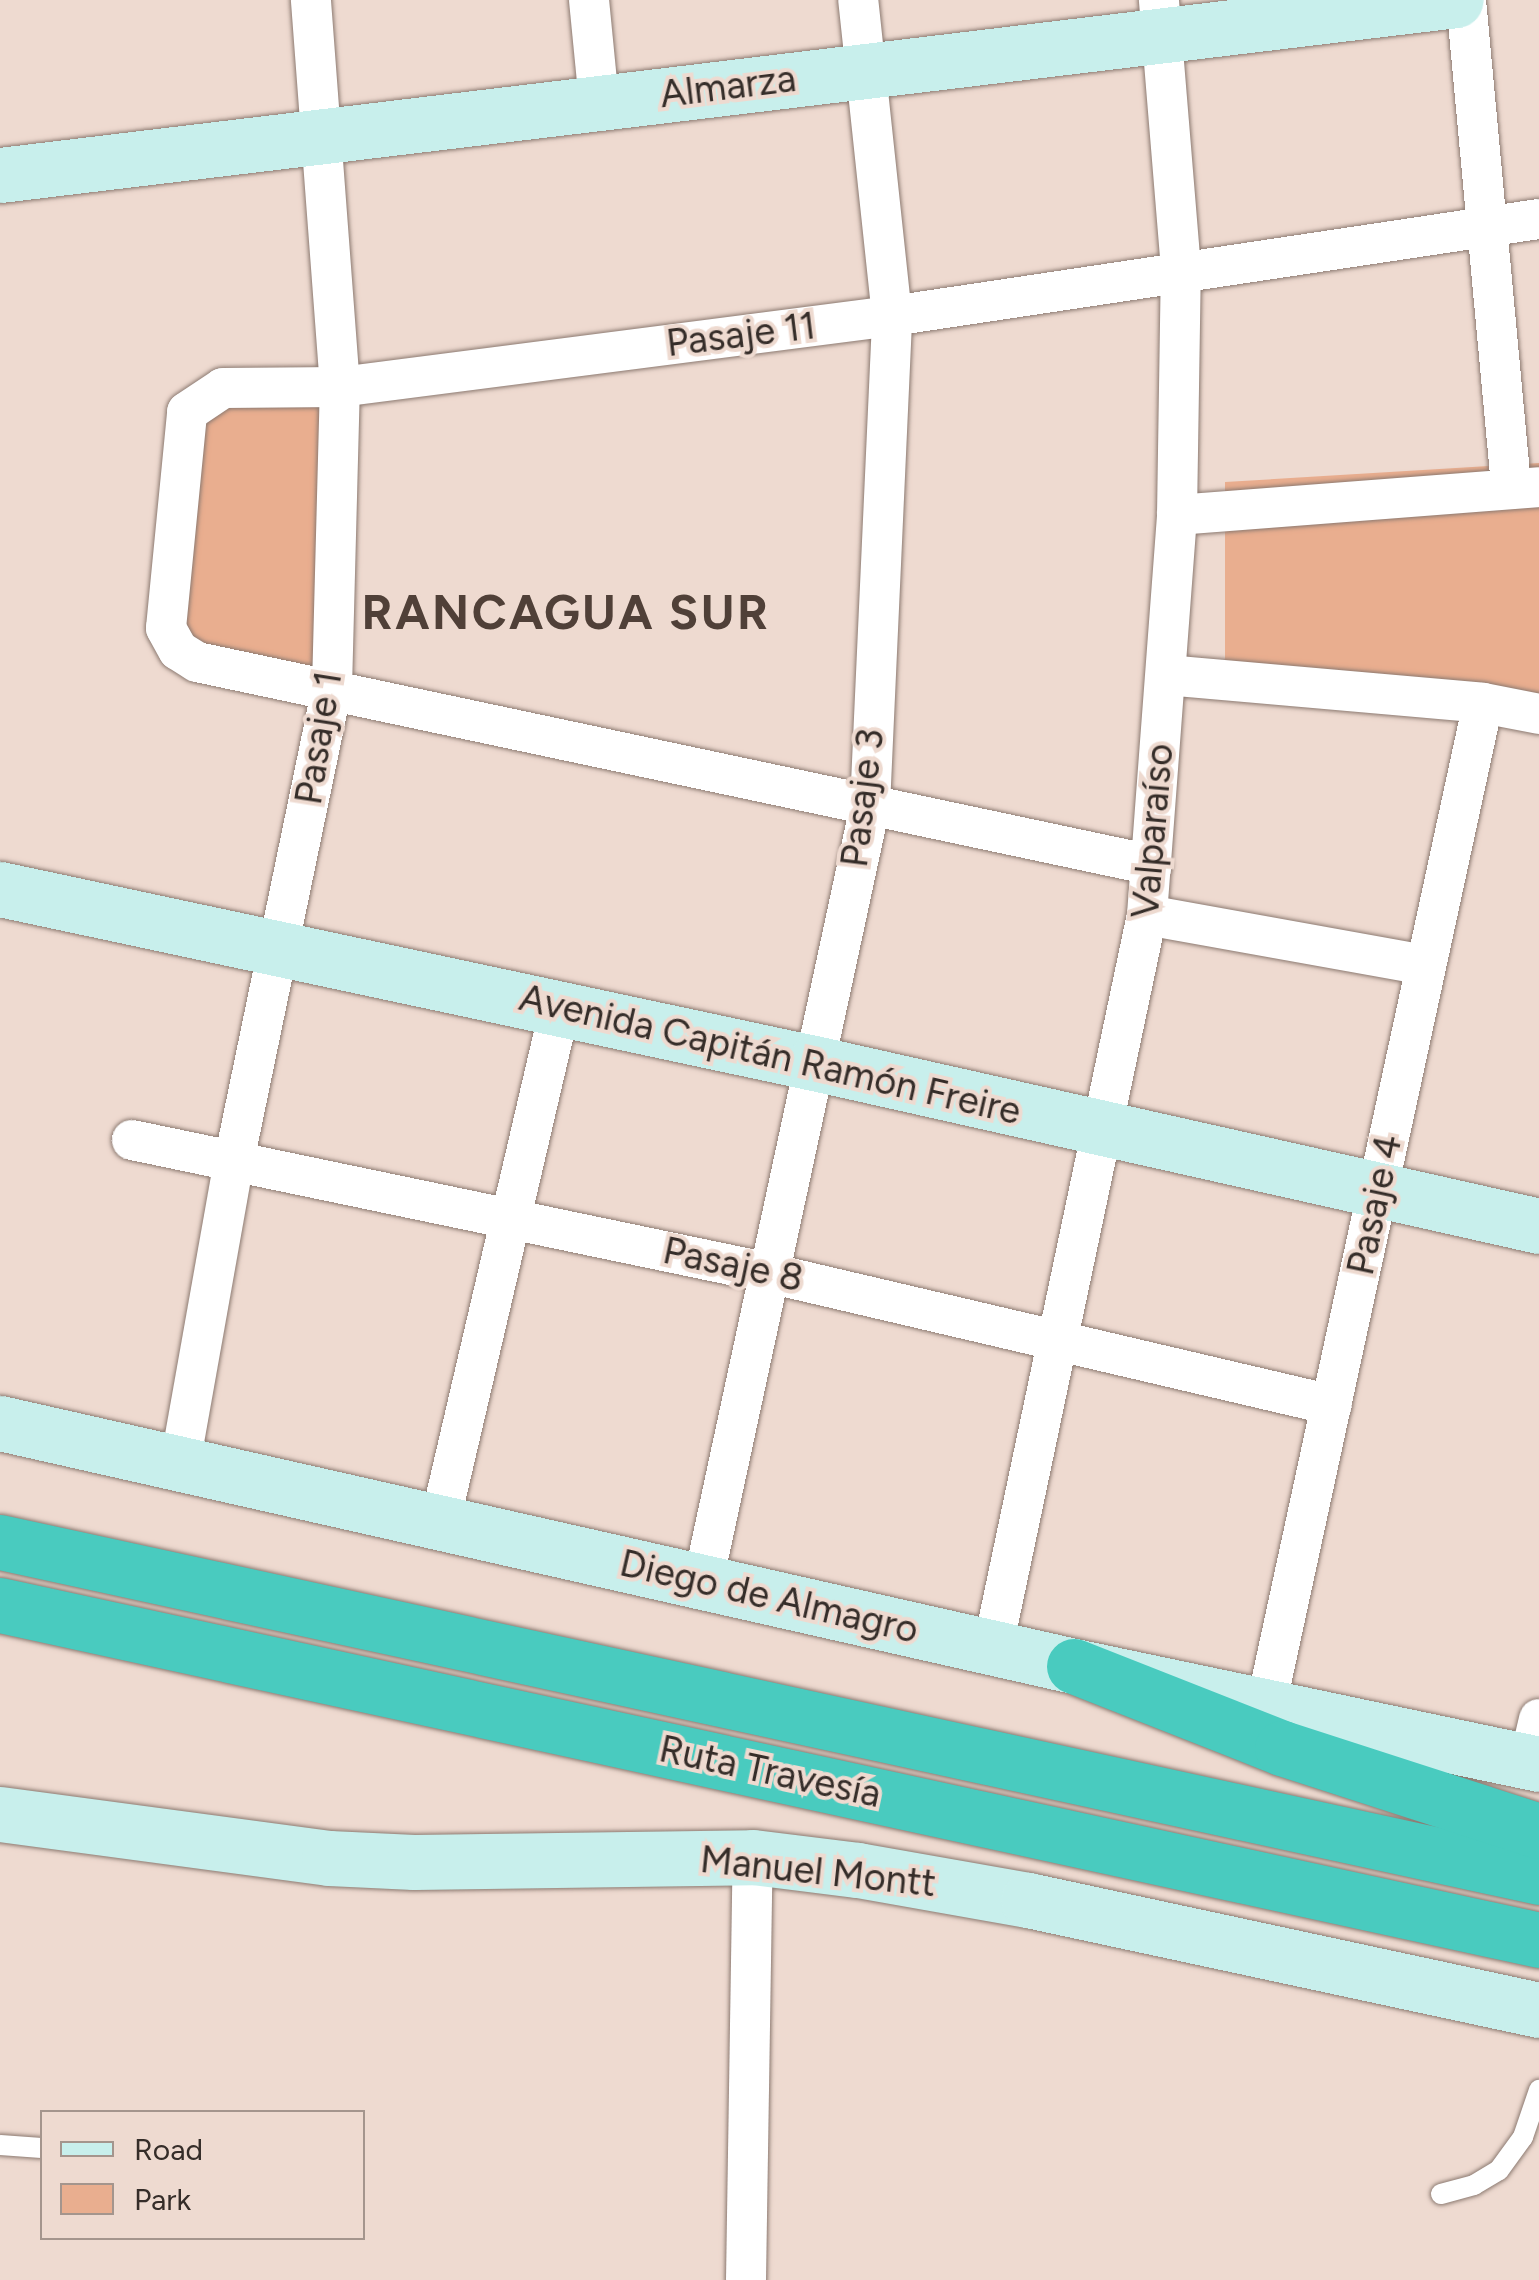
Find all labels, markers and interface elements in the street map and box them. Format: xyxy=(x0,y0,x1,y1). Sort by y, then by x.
street label: Almarza xyxy=(657,56,799,118)
street label: Pasaje 11 xyxy=(664,303,818,367)
district label: RANCAGUA SUR xyxy=(362,584,770,642)
street label: Pasaje 1 xyxy=(286,668,352,808)
street label: Pasaje 3 xyxy=(832,726,894,870)
street label: Valparaíso xyxy=(1123,742,1183,920)
street label: Avenida Capitán Ramón Freire xyxy=(515,975,1025,1135)
street label: Pasaje 4 xyxy=(1338,1131,1412,1279)
street label: Pasaje 8 xyxy=(659,1228,807,1302)
street label: Diego de Almagro xyxy=(615,1540,923,1654)
street label: Ruta Travesía xyxy=(655,1726,885,1818)
street label: Manuel Montt xyxy=(698,1837,938,1907)
legend xyxy=(40,2110,365,2240)
text: Road xyxy=(134,2131,203,2168)
text: Park xyxy=(134,2181,191,2218)

